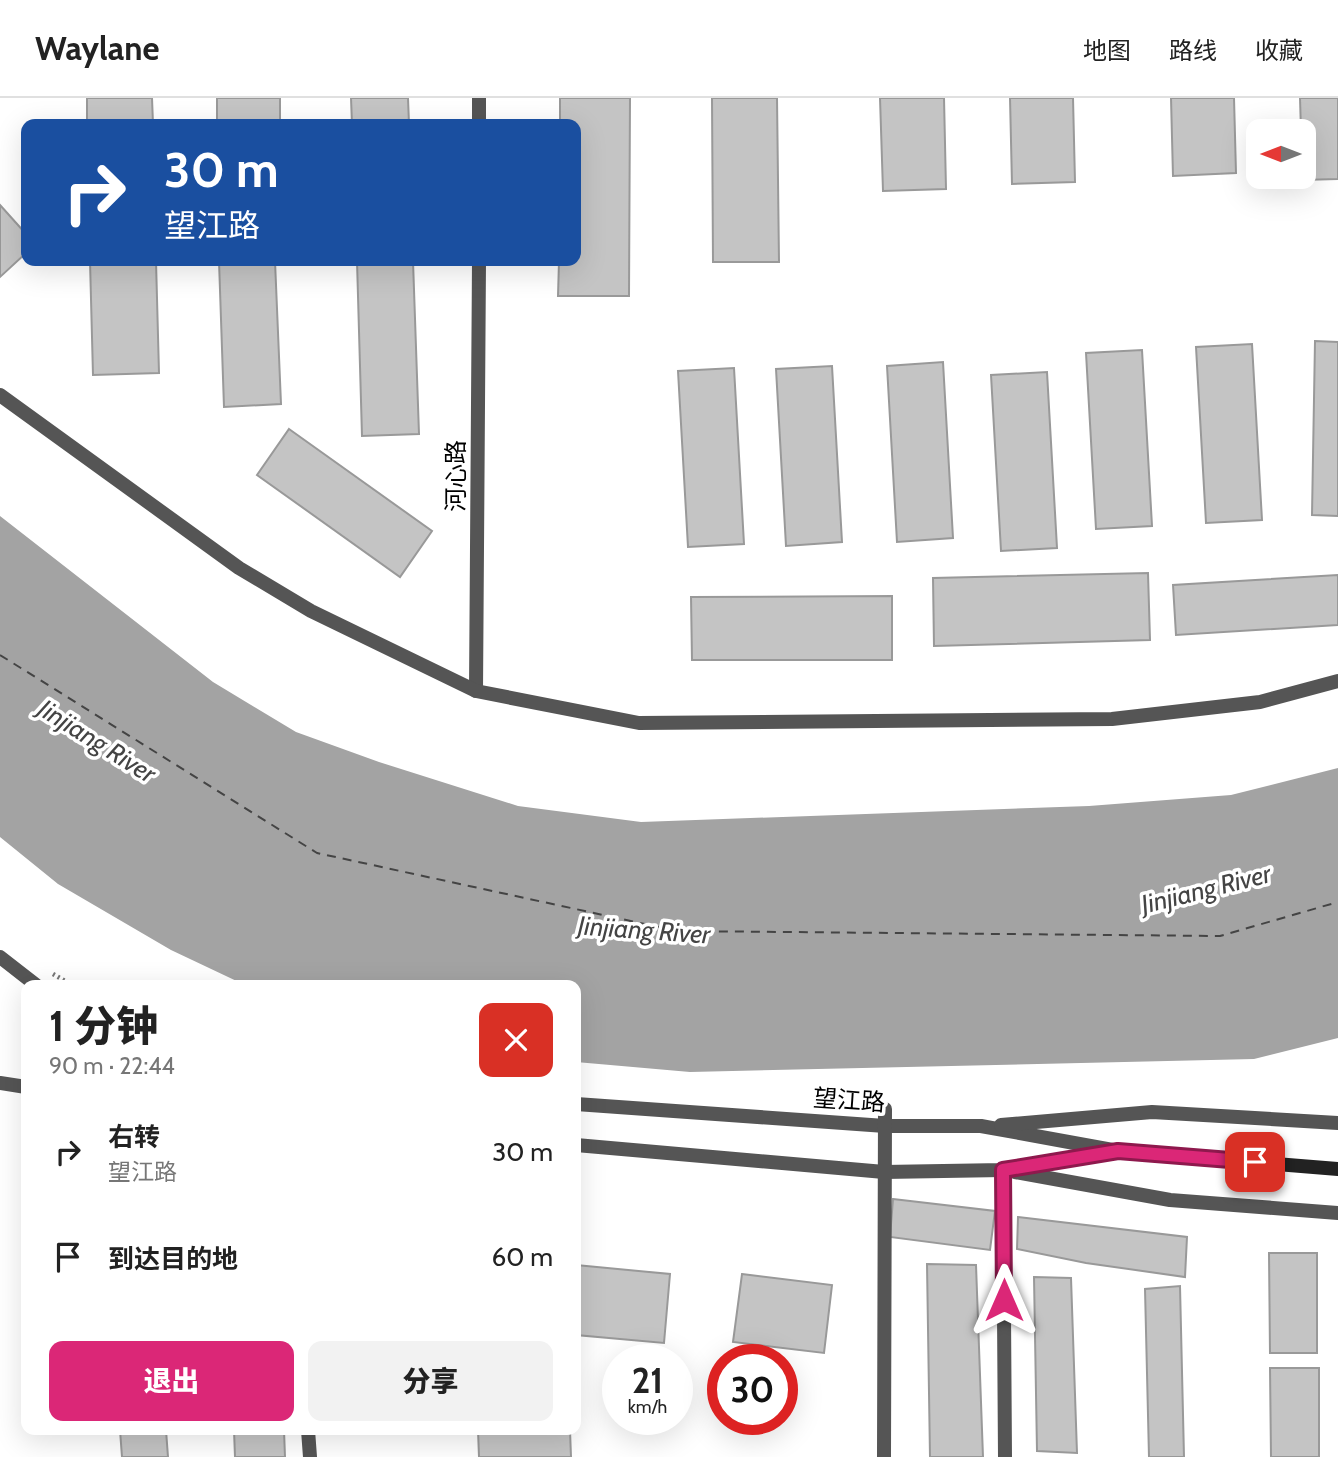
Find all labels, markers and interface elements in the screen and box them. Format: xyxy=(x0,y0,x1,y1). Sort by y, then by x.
text: Waylane xyxy=(35,28,159,68)
text: 地图 xyxy=(1083,36,1131,65)
text: 路线 xyxy=(1169,36,1217,65)
text: 收藏 xyxy=(1255,36,1303,65)
north arrow xyxy=(1246,119,1316,189)
map controls xyxy=(1246,119,1316,189)
text: 30 m xyxy=(164,140,279,199)
icon: right xyxy=(49,147,140,238)
text: 望江路 xyxy=(164,206,260,245)
street label: 河心路 xyxy=(441,440,470,512)
water label: Jinjiang River xyxy=(31,691,163,790)
water label: Jinjiang River xyxy=(1136,857,1275,921)
water label: Jinjiang River xyxy=(575,909,712,951)
text: 1 分钟 xyxy=(49,1000,158,1052)
button: close xyxy=(479,1003,553,1077)
text: 90 m · 22:44 xyxy=(49,1052,175,1080)
street label: 望江路 xyxy=(812,1083,886,1117)
text: 右转 xyxy=(108,1121,160,1153)
pin xyxy=(1225,1132,1285,1192)
icon: right xyxy=(49,1133,87,1171)
text: 30 m xyxy=(492,1136,553,1168)
icon: arrive xyxy=(1236,1143,1274,1181)
text: 望江路 xyxy=(108,1158,177,1186)
icon: arrive xyxy=(49,1238,87,1276)
text: 60 m xyxy=(491,1241,553,1273)
text: 到达目的地 xyxy=(108,1243,238,1275)
position arrow xyxy=(967,1263,1041,1337)
button: 退出 xyxy=(49,1341,294,1421)
button: 分享 xyxy=(308,1341,553,1421)
speed limit sign: 30 xyxy=(707,1344,798,1435)
text: 21 xyxy=(632,1359,663,1402)
text: km/h xyxy=(628,1396,667,1418)

